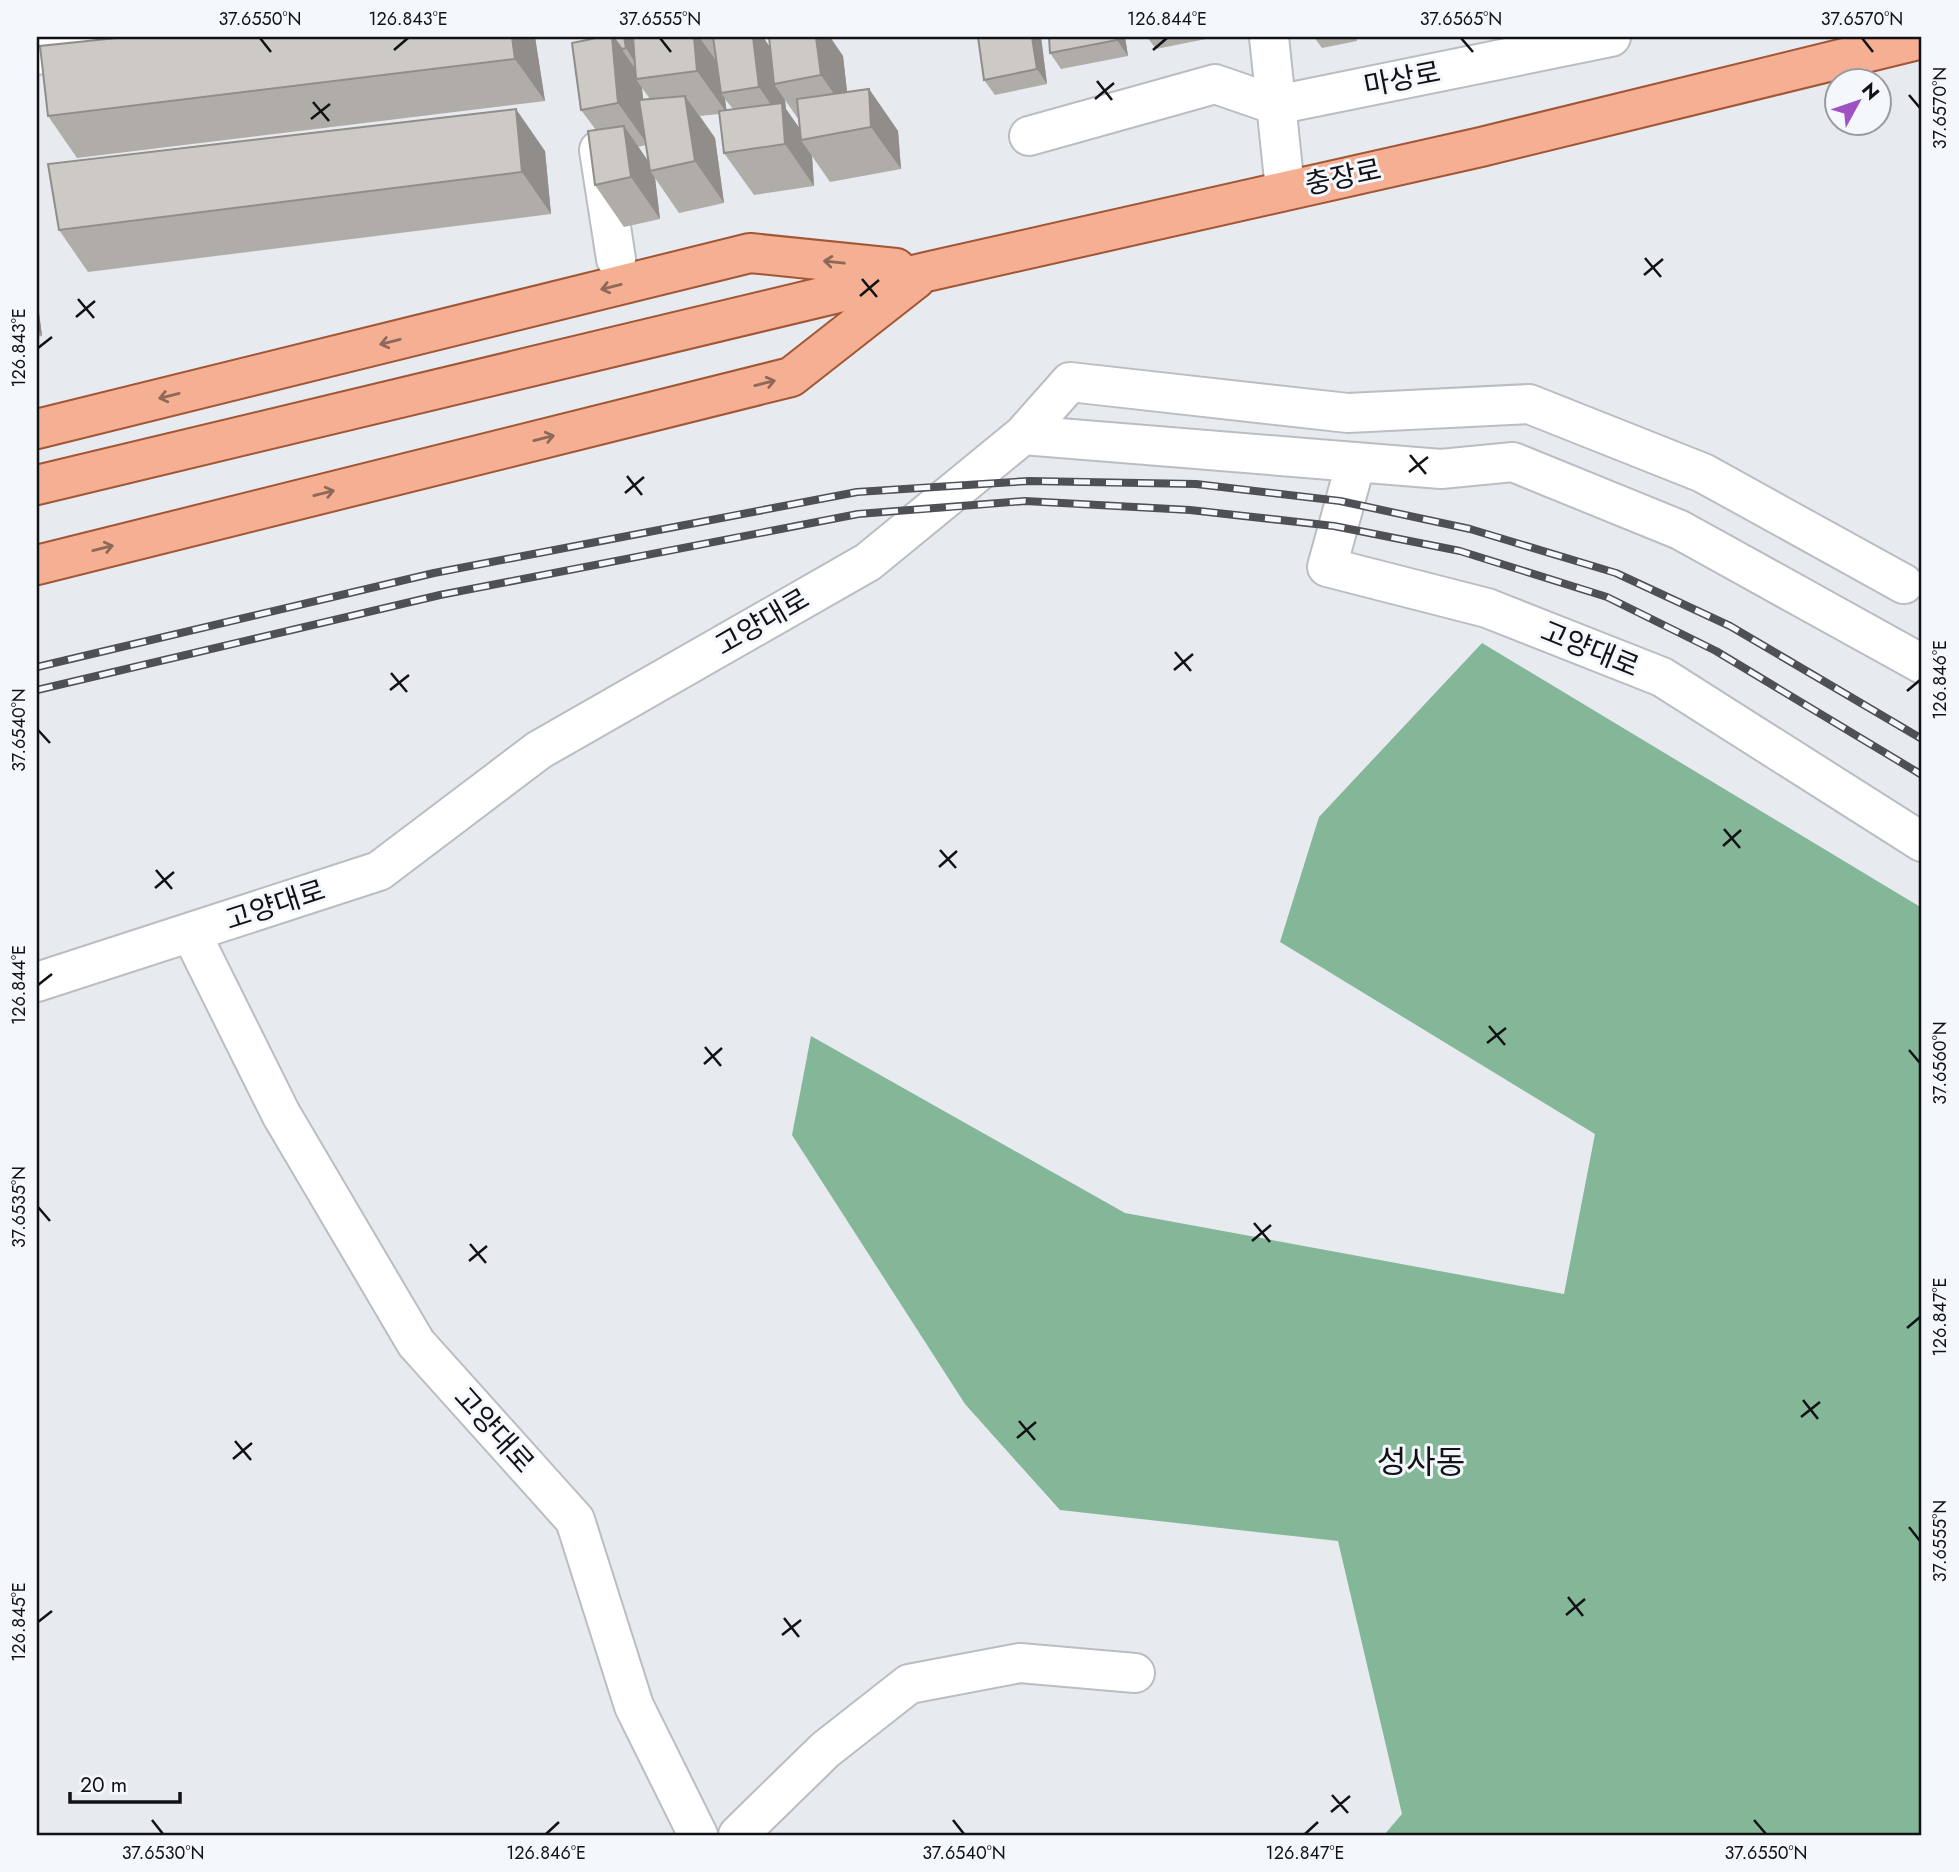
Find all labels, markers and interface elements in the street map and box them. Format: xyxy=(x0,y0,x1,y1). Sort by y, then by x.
text: 37.6550°N xyxy=(218,6,302,32)
text: 126.843°E xyxy=(368,6,448,32)
text: 37.6555°N xyxy=(619,6,701,32)
text: 126.844°E xyxy=(1127,6,1207,32)
text: 37.6565°N xyxy=(1420,6,1502,32)
text: 37.6570°N xyxy=(1821,6,1903,32)
street label: 마상로 xyxy=(1360,52,1444,106)
north arrow xyxy=(1822,66,1892,136)
text: 37.6570°N xyxy=(1927,67,1953,149)
text: N xyxy=(1855,77,1886,106)
street label: 충장로 xyxy=(1301,149,1385,205)
one-way arrow xyxy=(823,255,846,268)
one-way arrow xyxy=(600,281,623,294)
text: 126.843°E xyxy=(6,308,32,388)
one-way arrow xyxy=(379,336,402,349)
one-way arrow xyxy=(753,376,776,389)
one-way arrow xyxy=(159,390,181,403)
one-way arrow xyxy=(533,431,555,444)
one-way arrow xyxy=(312,486,335,499)
one-way arrow xyxy=(91,541,114,554)
street label: 고양대로 xyxy=(707,578,817,666)
street label: 고양대로 xyxy=(1535,611,1645,687)
text: 126.846°E xyxy=(1927,640,1953,720)
text: 37.6540°N xyxy=(6,688,32,772)
street label: 고양대로 xyxy=(220,870,330,940)
text: 126.844°E xyxy=(6,945,32,1025)
text: 37.6560°N xyxy=(1927,1021,1953,1105)
text: 37.6535°N xyxy=(6,1166,32,1248)
text: 126.847°E xyxy=(1927,1278,1953,1356)
street label: 고양대로 xyxy=(444,1378,544,1482)
district label: 성사동 xyxy=(1377,1439,1465,1485)
text: 37.6555°N xyxy=(1927,1500,1953,1582)
text: 126.845°E xyxy=(6,1582,32,1662)
scale bar xyxy=(70,1760,180,1804)
text: 20 m xyxy=(80,1770,127,1800)
text: 37.6530°N xyxy=(122,1840,204,1866)
text: 126.846°E xyxy=(506,1840,586,1866)
text: 37.6540°N xyxy=(922,1840,1006,1866)
text: 126.847°E xyxy=(1266,1840,1344,1866)
text: 37.6550°N xyxy=(1724,1840,1808,1866)

